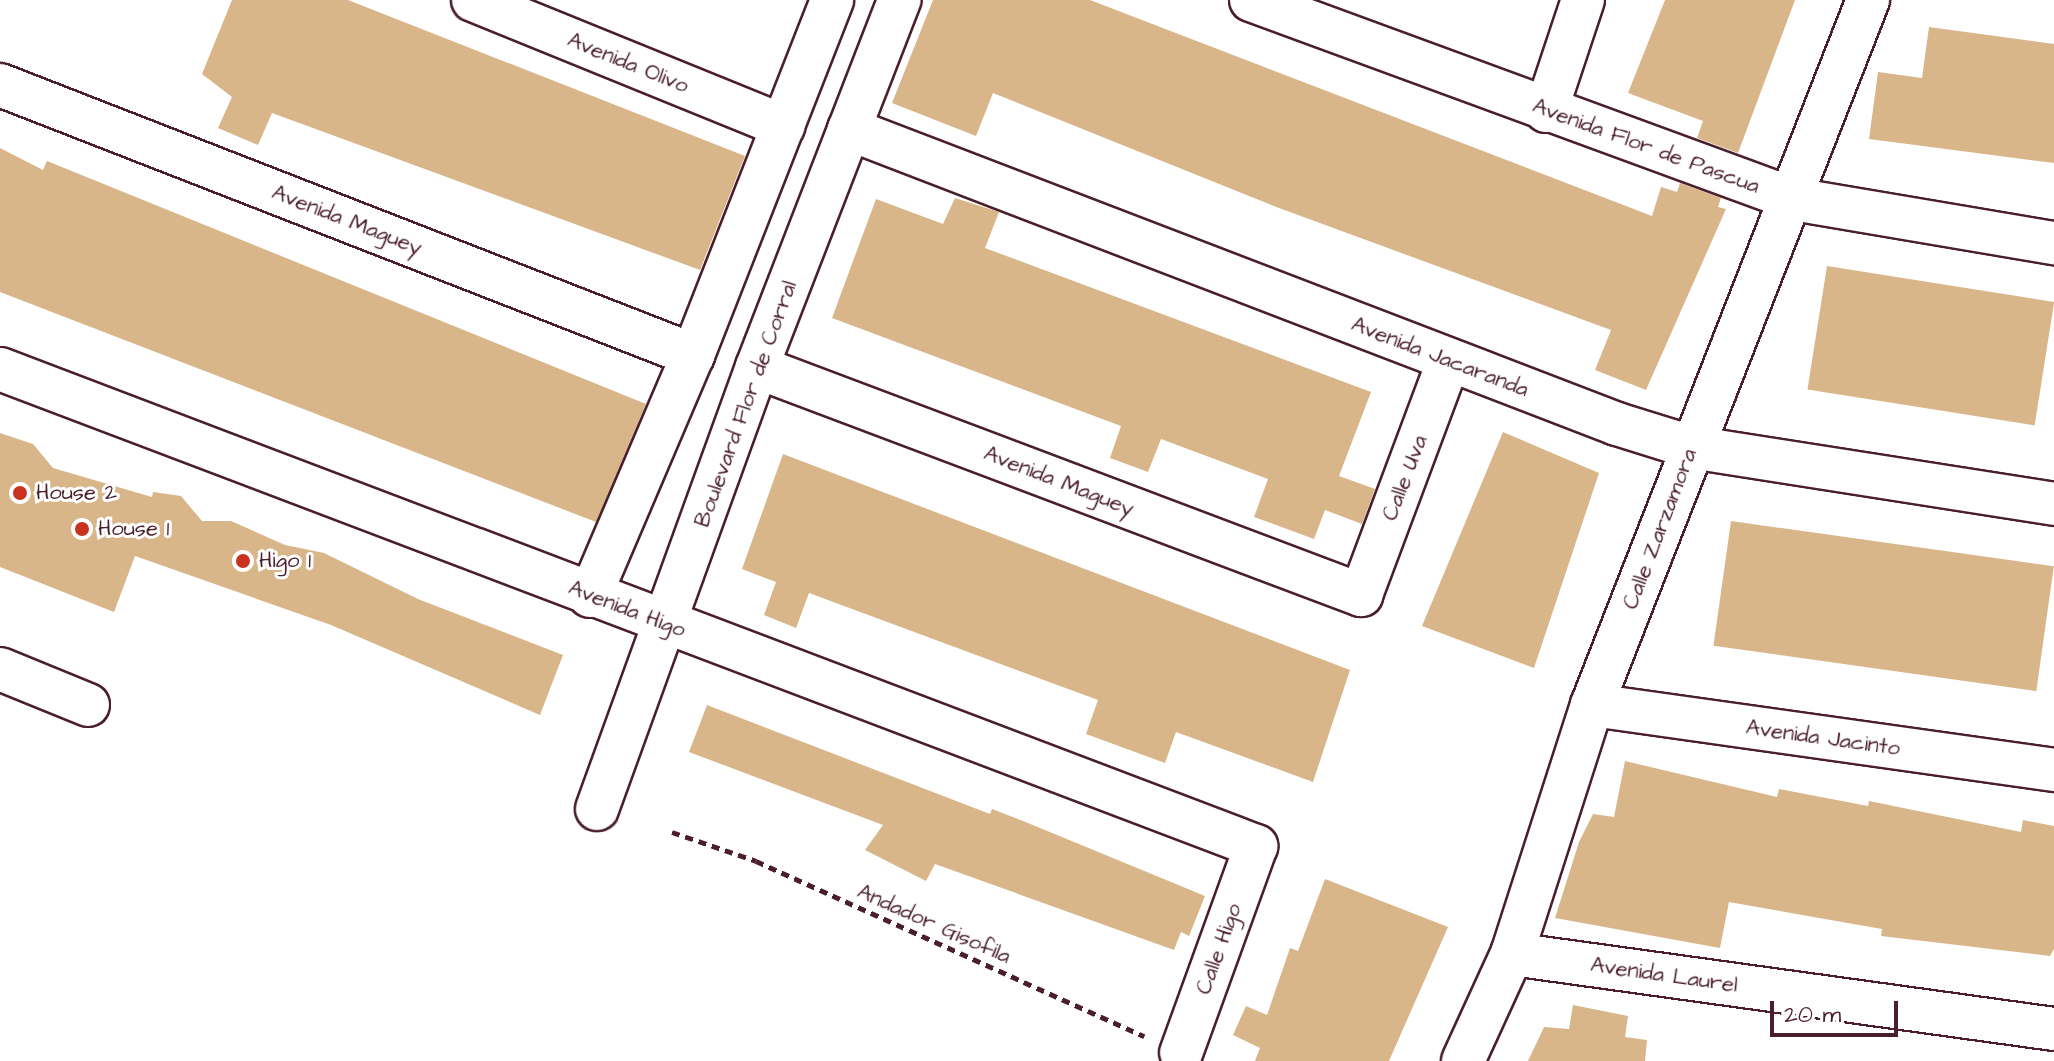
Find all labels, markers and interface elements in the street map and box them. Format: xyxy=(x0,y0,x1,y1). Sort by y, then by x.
street label: Avenida Olivo xyxy=(564,27,692,99)
street label: Avenida Flor de Pascua xyxy=(1529,93,1763,199)
street label: Avenida Maguey xyxy=(268,179,426,261)
street label: Boulevard Flor de Corral xyxy=(689,277,803,531)
street label: Avenida Jacaranda xyxy=(1348,311,1532,403)
street label: Calle Uva xyxy=(1377,432,1433,524)
street label: Avenida Maguey xyxy=(980,440,1138,522)
street label: Calle Zarzamora xyxy=(1617,445,1703,613)
place label: House 2 xyxy=(36,480,117,506)
marker: House 2 xyxy=(11,484,29,502)
place label: House 1 xyxy=(98,516,169,542)
marker: House 1 xyxy=(73,520,91,538)
place label: Higo 1 xyxy=(259,548,311,574)
marker: Higo 1 xyxy=(234,552,252,570)
street label: Avenida Higo xyxy=(565,575,689,643)
street label: Avenida Jacinto xyxy=(1744,714,1902,762)
street label: Andador Gisofila xyxy=(853,878,1015,970)
street label: Calle Higo xyxy=(1190,900,1248,998)
street label: Avenida Laurel xyxy=(1589,952,1739,998)
scale bar xyxy=(1774,985,1902,1035)
text: 20 m xyxy=(1784,998,1841,1032)

